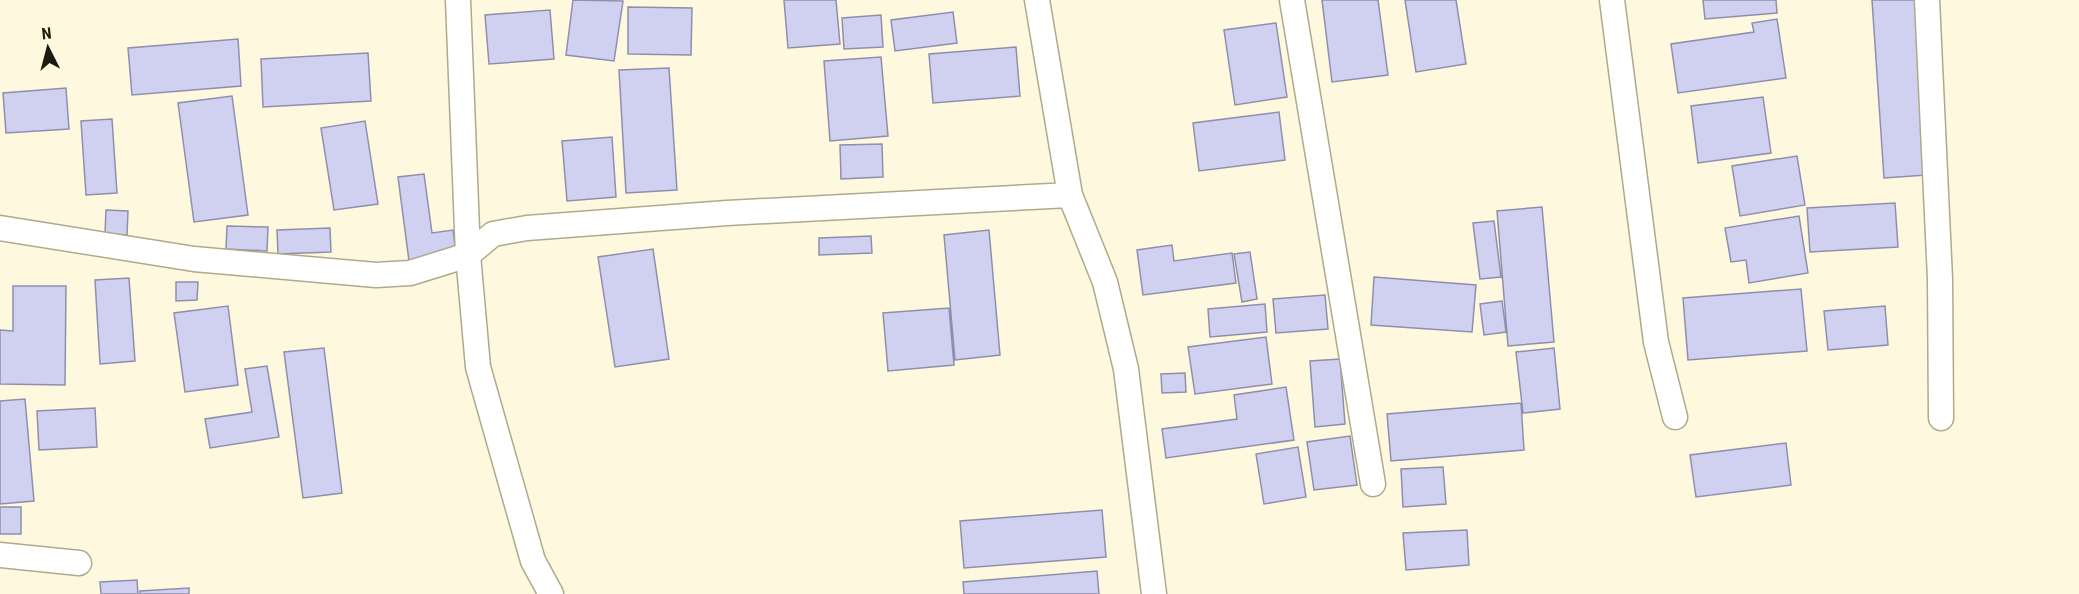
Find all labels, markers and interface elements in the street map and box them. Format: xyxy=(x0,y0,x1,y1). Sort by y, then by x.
north arrow xyxy=(18,18,78,78)
text: N xyxy=(41,24,52,44)

